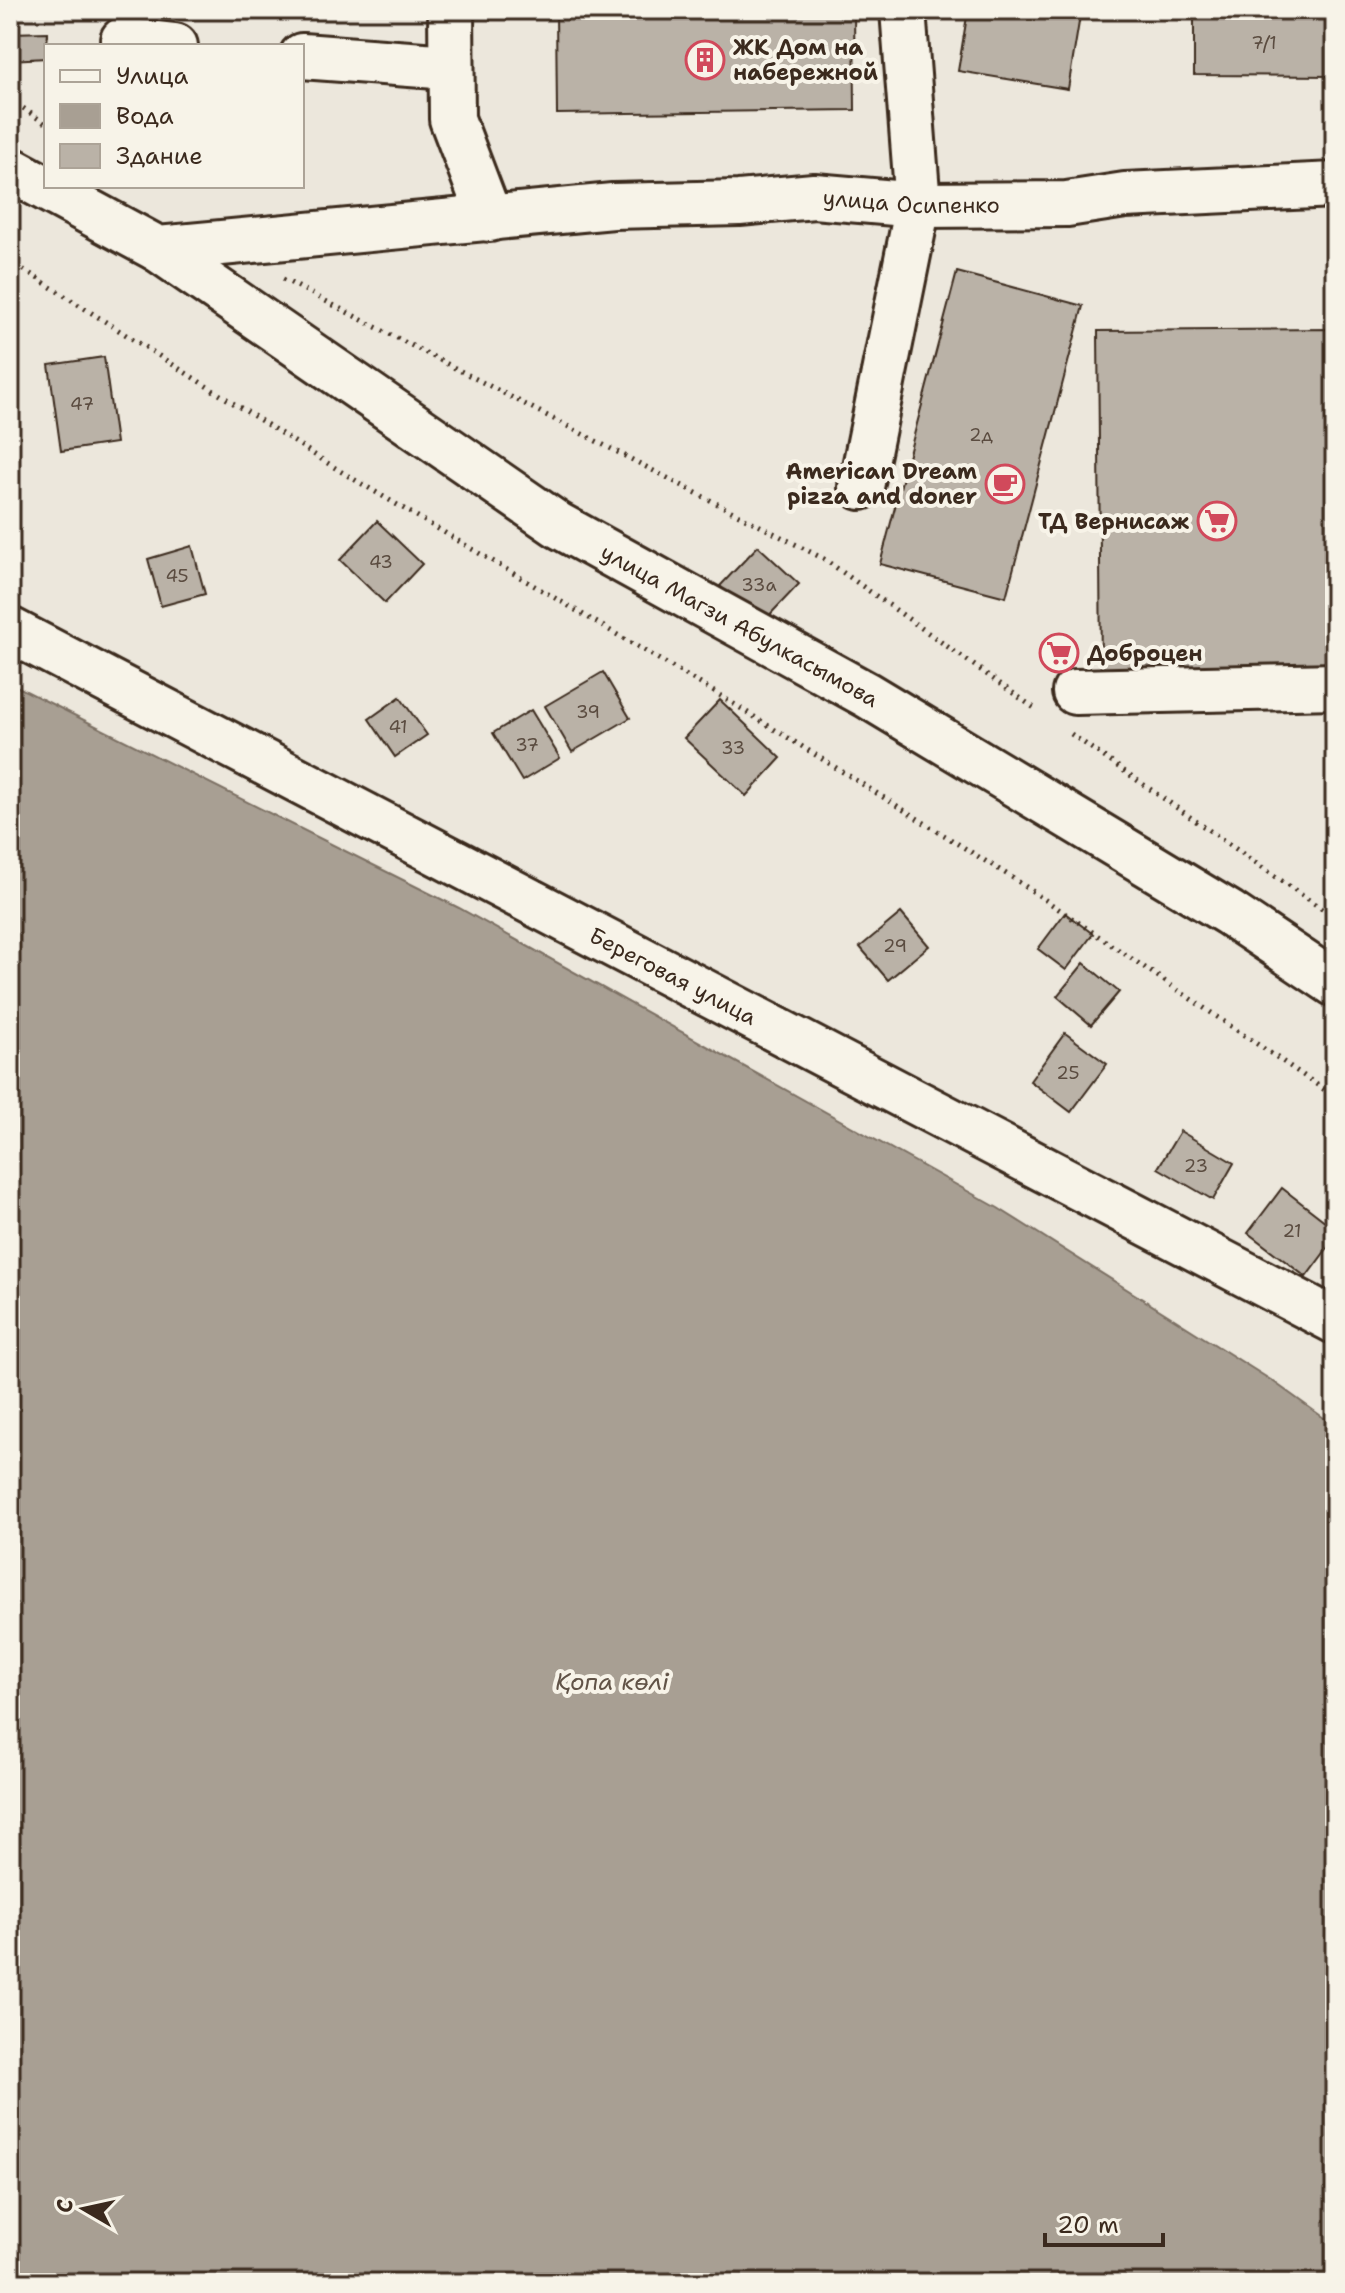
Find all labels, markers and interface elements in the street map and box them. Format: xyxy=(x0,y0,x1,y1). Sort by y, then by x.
house number: 7/1 xyxy=(1251,31,1277,55)
place label: ЖК Дом на набережной xyxy=(733,33,878,87)
building icon: ЖК Дом на набережной xyxy=(684,39,726,81)
legend xyxy=(44,44,304,188)
text: Улица xyxy=(116,60,189,92)
text: Вода xyxy=(116,100,174,132)
text: Здание xyxy=(116,140,203,172)
street label: улица Осипенко xyxy=(822,183,1000,220)
house number: 47 xyxy=(70,392,94,416)
house number: 2д xyxy=(969,423,994,447)
place label: American Dream pizza and doner xyxy=(786,457,977,511)
cafe icon: American Dream pizza and doner xyxy=(984,463,1026,505)
supermarket icon: ТД Вернисаж xyxy=(1196,500,1238,542)
place label: ТД Вернисаж xyxy=(1038,507,1189,536)
street label: улица Магзи Абулкасымова xyxy=(596,537,884,714)
house number: 43 xyxy=(369,550,393,574)
house number: 45 xyxy=(165,564,189,588)
house number: 33а xyxy=(741,573,777,597)
supermarket icon: Доброцен xyxy=(1038,632,1080,674)
place label: Доброцен xyxy=(1087,639,1203,668)
house number: 39 xyxy=(576,700,600,724)
house number: 41 xyxy=(388,715,408,739)
house number: 37 xyxy=(515,733,539,757)
house number: 33 xyxy=(721,736,745,760)
street label: Береговая улица xyxy=(584,921,762,1032)
house number: 29 xyxy=(883,934,907,958)
house number: 25 xyxy=(1056,1061,1080,1085)
house number: 23 xyxy=(1184,1154,1208,1178)
house number: 21 xyxy=(1282,1219,1302,1243)
water label: Қопа көлі xyxy=(555,1666,670,1698)
north arrow xyxy=(44,2169,124,2249)
text: С xyxy=(49,2197,80,2215)
scale bar xyxy=(1045,2197,1163,2247)
text: 20 m xyxy=(1057,2209,1119,2241)

